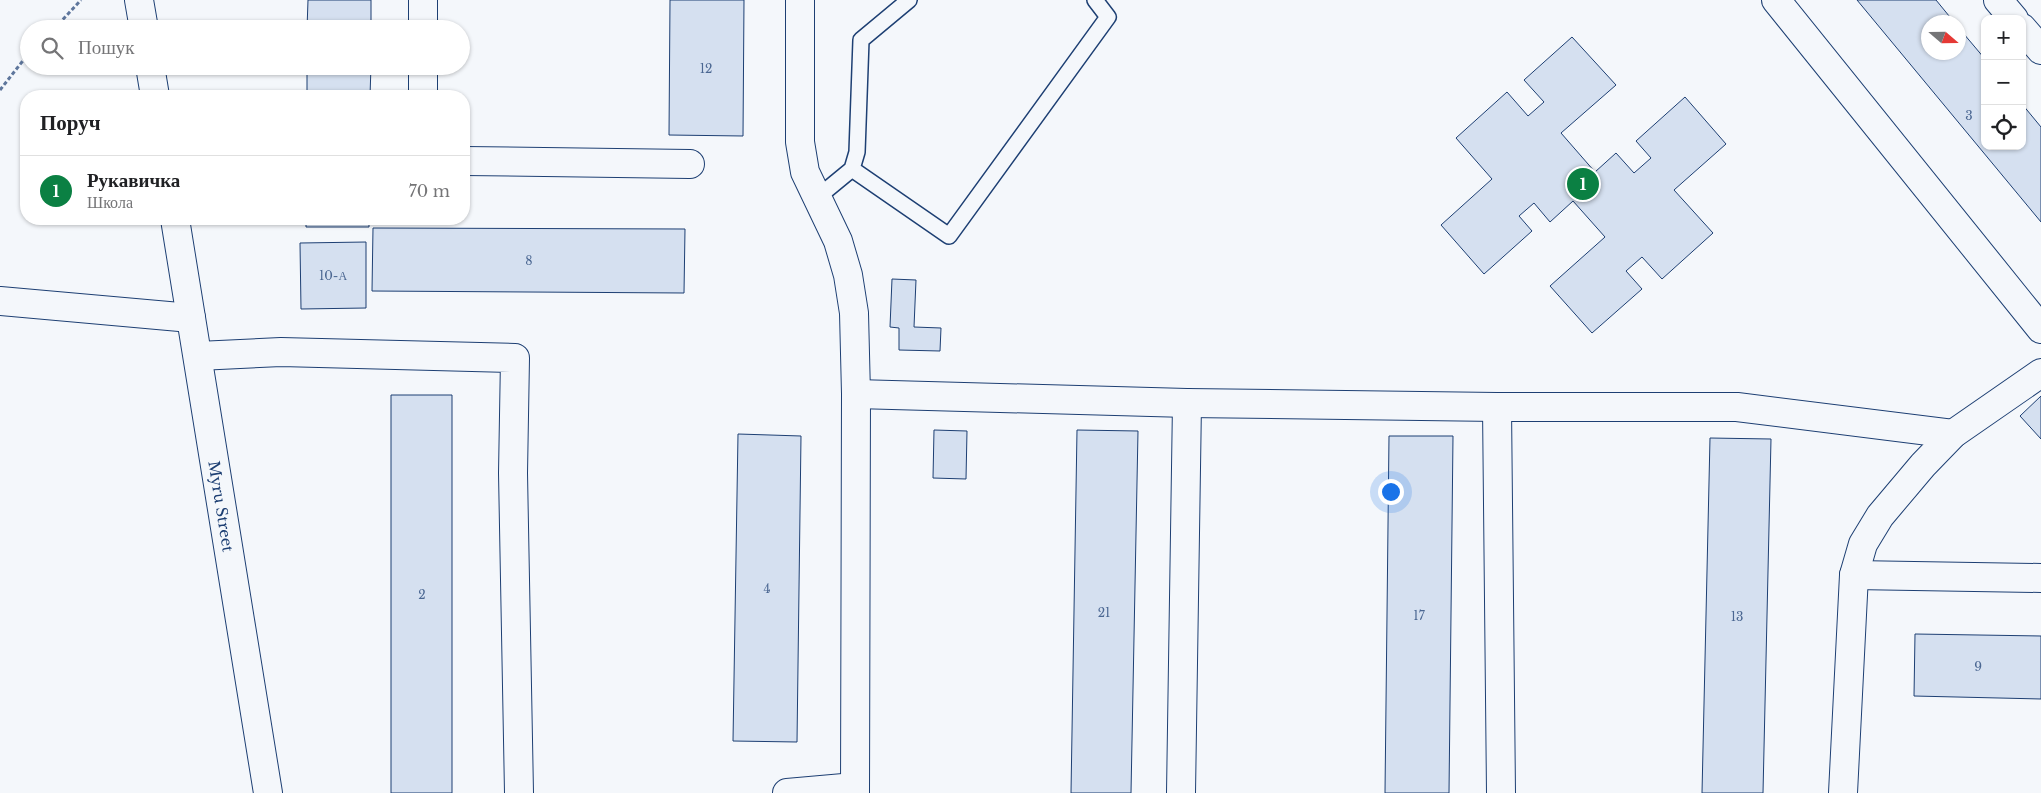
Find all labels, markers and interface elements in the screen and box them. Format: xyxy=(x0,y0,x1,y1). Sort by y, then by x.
north arrow xyxy=(1921,15,1966,60)
map controls xyxy=(1981,15,2026,150)
button: + xyxy=(1981,15,2026,60)
search box xyxy=(20,20,470,75)
icon: search xyxy=(38,34,66,62)
text: Пошук xyxy=(78,36,135,59)
button: − xyxy=(1981,60,2026,105)
house number: 12 xyxy=(700,61,712,76)
button: locate xyxy=(1981,105,2026,150)
house number: 3 xyxy=(1965,108,1973,123)
text: Поруч xyxy=(40,110,101,136)
pin: 1 xyxy=(1567,165,1599,203)
text: Рукавичка xyxy=(87,169,180,192)
text: 1 xyxy=(53,181,59,201)
text: 70 m xyxy=(409,181,450,201)
text: Школа xyxy=(87,192,133,212)
house number: 8 xyxy=(525,253,533,268)
house number: 10-А xyxy=(319,268,347,283)
street label: Myru Street xyxy=(205,459,238,554)
your location xyxy=(1378,479,1404,505)
house number: 4 xyxy=(763,581,771,596)
house number: 2 xyxy=(418,587,426,602)
house number: 21 xyxy=(1098,605,1110,620)
house number: 17 xyxy=(1413,608,1426,623)
house number: 13 xyxy=(1731,609,1743,624)
house number: 9 xyxy=(1974,659,1982,674)

